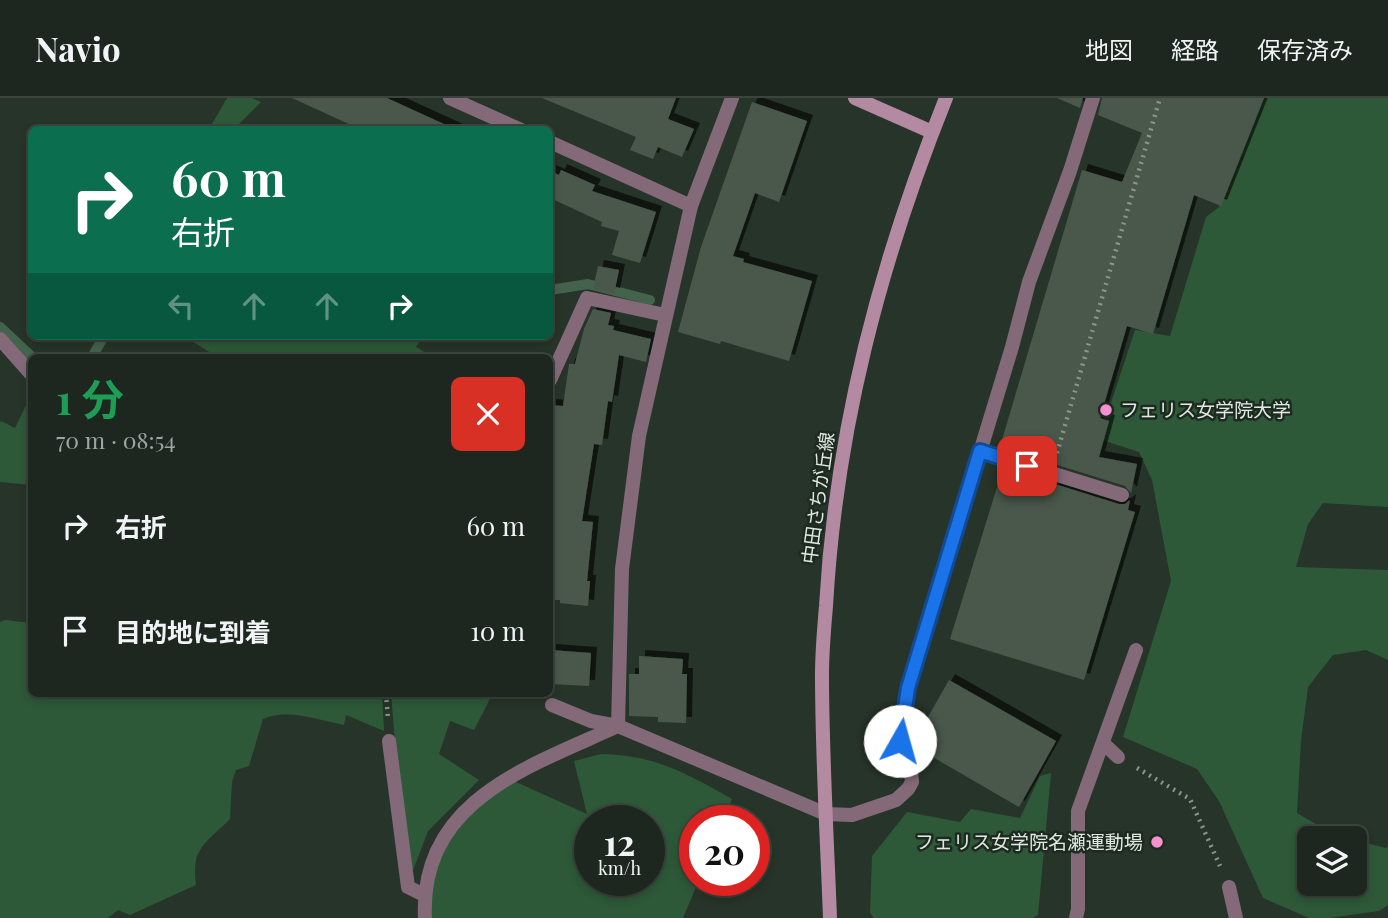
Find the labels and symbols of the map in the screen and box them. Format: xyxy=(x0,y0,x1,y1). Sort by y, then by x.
place label: フェリス女学院大学 xyxy=(1120,396,1291,422)
marker: フェリス女学院大学 xyxy=(1098,402,1114,418)
street label: 中田さちが丘線 xyxy=(795,430,839,566)
pin xyxy=(997,436,1057,496)
position arrow xyxy=(863,704,937,778)
speed limit sign: 20 xyxy=(679,805,770,896)
place label: フェリス女学院名瀬運動場 xyxy=(915,828,1143,854)
marker: フェリス女学院名瀬運動場 xyxy=(1149,834,1165,850)

